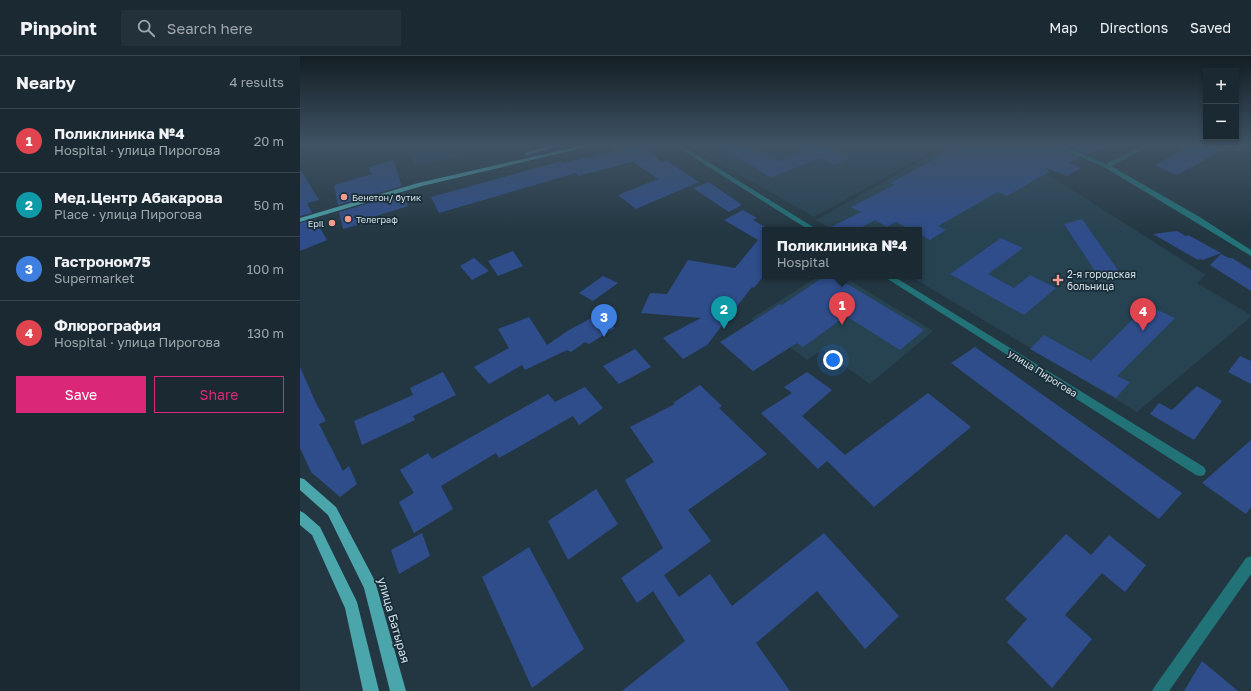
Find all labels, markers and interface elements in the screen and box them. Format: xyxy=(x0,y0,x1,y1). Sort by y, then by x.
search box xyxy=(121,10,401,46)
text: Pinpoint xyxy=(20,16,97,39)
icon: search xyxy=(135,17,157,39)
text: Search here xyxy=(167,19,253,37)
text: Map xyxy=(1049,19,1078,36)
text: Directions xyxy=(1100,19,1168,36)
text: Saved xyxy=(1190,19,1231,36)
map controls xyxy=(1203,68,1239,140)
button: + xyxy=(1203,68,1239,104)
text: Nearby xyxy=(16,72,76,93)
text: 4 results xyxy=(230,74,284,90)
button: − xyxy=(1203,104,1239,140)
text: Поликлиника №4 xyxy=(54,124,185,142)
text: 1 xyxy=(26,133,32,149)
text: 20 m xyxy=(254,133,284,149)
text: Hospital · улица Пирогова xyxy=(54,142,220,158)
text: Мед.Центр Абакарова xyxy=(54,188,222,206)
marker: Бенетон/ бутик xyxy=(339,192,349,202)
place label: Бенетон/ бутик xyxy=(352,192,421,203)
text: 2 xyxy=(25,197,33,213)
text: 50 m xyxy=(254,197,284,213)
text: Place · улица Пирогова xyxy=(54,206,202,222)
marker: Телеграф xyxy=(343,214,353,224)
place label: Телеграф xyxy=(356,214,398,225)
place label: Epil xyxy=(308,218,324,229)
marker: Epil xyxy=(327,218,337,228)
popup xyxy=(762,227,922,279)
text: Поликлиника №4 xyxy=(777,236,907,254)
text: Гастроном75 xyxy=(54,252,151,270)
text: Hospital xyxy=(777,254,830,270)
text: 3 xyxy=(25,261,33,277)
text: 100 m xyxy=(247,261,284,277)
place label: 2-я городская больница xyxy=(1067,268,1136,292)
text: Supermarket xyxy=(54,270,135,286)
marker: 2-я городская больница xyxy=(1052,274,1064,286)
pin: 1 xyxy=(829,292,855,325)
pin: 2 xyxy=(711,296,737,329)
pin: 4 xyxy=(1130,298,1156,331)
pin: 3 xyxy=(591,304,617,337)
text: Флюрография xyxy=(54,316,161,334)
text: 4 xyxy=(25,325,33,341)
text: 130 m xyxy=(247,325,284,341)
text: Hospital · улица Пирогова xyxy=(54,334,220,350)
street label: улица Пирогова xyxy=(1006,347,1080,399)
your location xyxy=(823,350,843,370)
button: Save xyxy=(16,376,146,413)
button: Share xyxy=(154,376,284,413)
street label: улица Батырая xyxy=(375,575,413,665)

